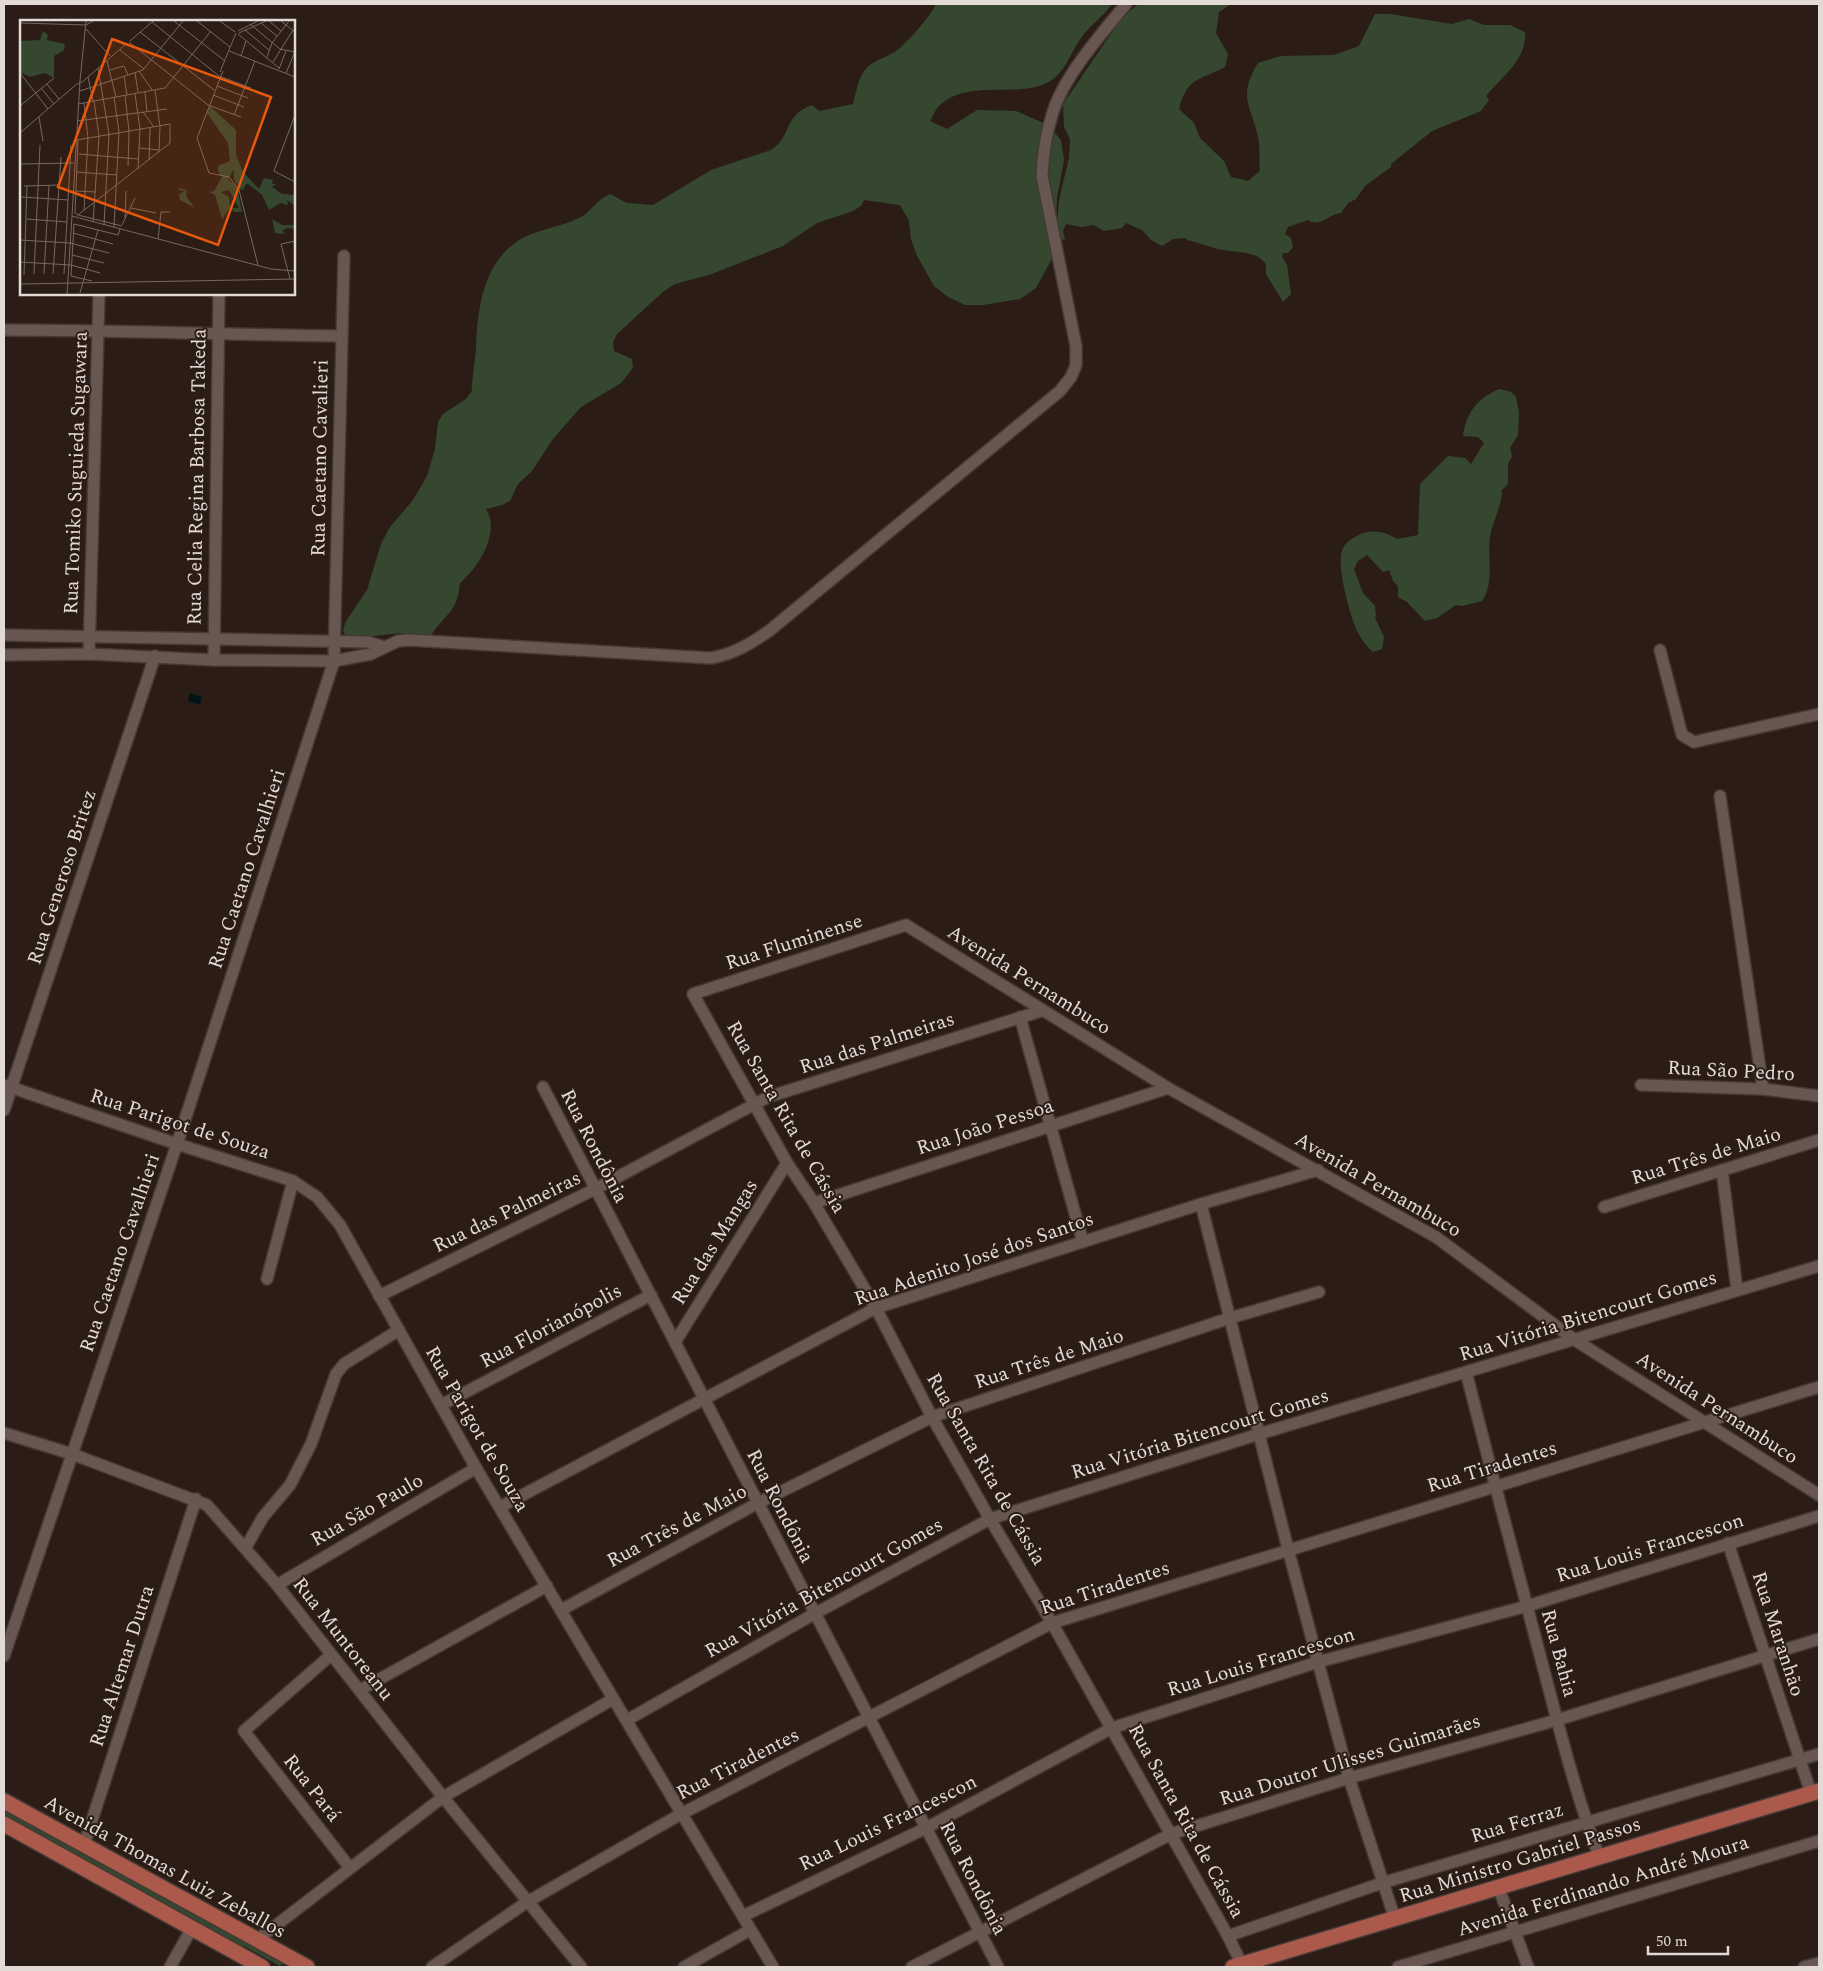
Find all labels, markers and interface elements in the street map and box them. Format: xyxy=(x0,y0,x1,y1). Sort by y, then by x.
inset map xyxy=(20,20,295,295)
street label: Rua Celia Regina Barbosa Takeda xyxy=(179,328,215,626)
street label: Rua Tomiko Suguieda Sugawara xyxy=(56,331,96,615)
street label: Rua Caetano Cavalieri xyxy=(303,359,337,557)
street label: Rua Caetano Cavalhieri xyxy=(200,765,294,973)
street label: Rua Generoso Britez xyxy=(20,786,104,968)
street label: Rua Fluminense xyxy=(721,906,867,978)
street label: Avenida Pernambuco xyxy=(941,917,1117,1043)
street label: Rua das Palmeiras xyxy=(796,1004,958,1082)
street label: Rua Santa Rita de Cássia xyxy=(718,1015,854,1219)
street label: Rua São Pedro xyxy=(1666,1053,1796,1089)
street label: Rua Parigot de Souza xyxy=(86,1081,274,1167)
street label: Rua Rondônia xyxy=(552,1084,636,1208)
street label: Rua João Pessoa xyxy=(912,1091,1058,1163)
street label: Rua Três de Maio xyxy=(1627,1119,1785,1193)
street label: Avenida Pernambuco xyxy=(1289,1125,1467,1245)
street label: Rua Caetano Cavalhieri xyxy=(72,1149,168,1357)
street label: Rua das Palmeiras xyxy=(428,1163,586,1261)
street label: Rua das Mangas xyxy=(664,1173,766,1311)
street label: Rua Adenito José dos Santos xyxy=(850,1204,1098,1314)
street label: Rua Vitória Bitencourt Gomes xyxy=(1455,1262,1721,1370)
street label: Rua Florianópolis xyxy=(475,1276,627,1376)
street label: Rua Três de Maio xyxy=(971,1321,1127,1397)
street label: Rua Parigot de Souza xyxy=(417,1340,537,1518)
street label: Avenida Pernambuco xyxy=(1630,1344,1804,1472)
street label: Rua Santa Rita de Cássia xyxy=(918,1367,1054,1571)
street label: Rua Vitória Bitencourt Gomes xyxy=(1067,1380,1333,1488)
street label: Rua Tiradentes xyxy=(1423,1433,1561,1501)
street label: Rua Rondônia xyxy=(738,1444,822,1568)
street label: Rua São Paulo xyxy=(305,1466,429,1554)
street label: Rua Três de Maio xyxy=(601,1476,753,1576)
street label: Rua Louis Francescon xyxy=(1552,1505,1748,1591)
street label: Rua Vitória Bitencourt Gomes xyxy=(699,1510,949,1666)
street label: Rua Tiradentes xyxy=(1036,1553,1174,1623)
street label: Rua Maranhão xyxy=(1744,1568,1812,1700)
street label: Rua Muntoreanu xyxy=(285,1571,401,1707)
street label: Rua Altemar Dutra xyxy=(82,1581,162,1751)
street label: Rua Bahia xyxy=(1533,1606,1585,1700)
street label: Rua Louis Francescon xyxy=(1163,1619,1359,1705)
street label: Rua Doutor Ulisses Guimarães xyxy=(1216,1706,1484,1814)
street label: Rua Santa Rita de Cássia xyxy=(1120,1718,1252,1924)
street label: Rua Tiradentes xyxy=(671,1720,805,1808)
street label: Rua Pará xyxy=(276,1748,348,1829)
street label: Rua Louis Francescon xyxy=(794,1767,982,1879)
street label: Avenida Thomas Luiz Zeballos xyxy=(38,1788,292,1946)
street label: Rua Ferraz xyxy=(1467,1795,1567,1851)
street label: Rua Ministro Gabriel Passos xyxy=(1395,1809,1645,1911)
street label: Rua Rondônia xyxy=(931,1816,1015,1940)
street label: Avenida Ferdinando André Moura xyxy=(1454,1827,1753,1945)
scale bar xyxy=(1648,1924,1728,1956)
text: 50 m xyxy=(1656,1930,1688,1953)

